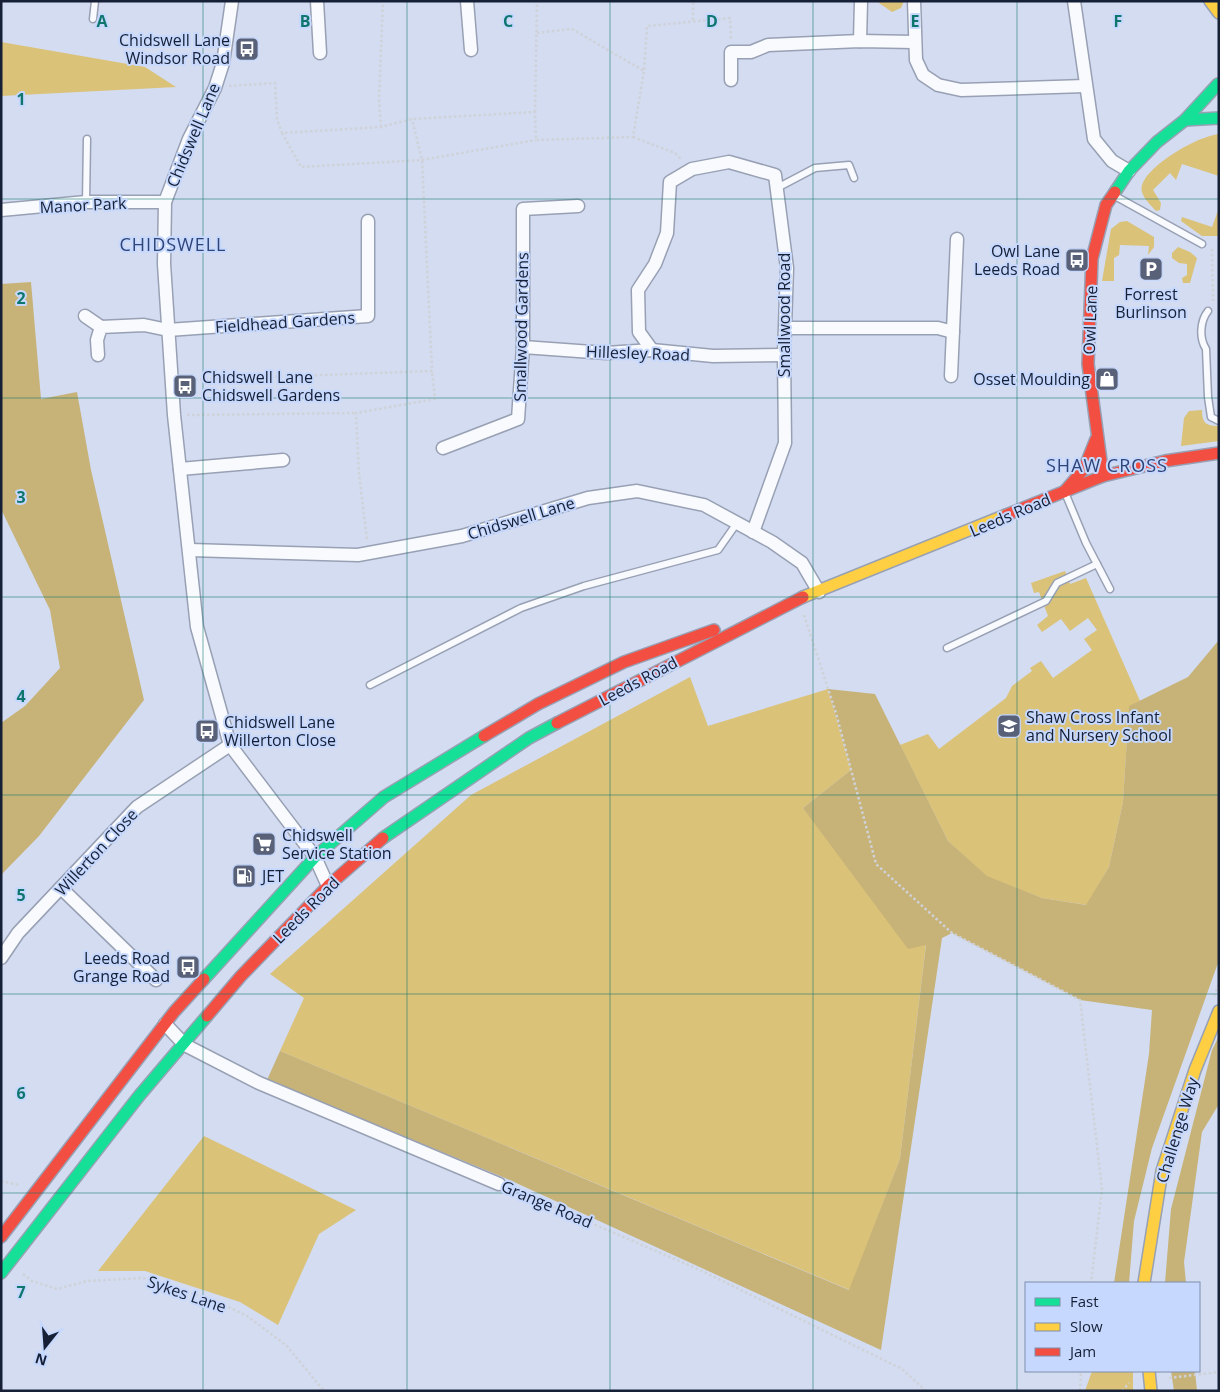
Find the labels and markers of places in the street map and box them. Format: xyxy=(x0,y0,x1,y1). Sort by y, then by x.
place label: Chidswell Lane Windsor Road xyxy=(119,29,230,69)
bus stop icon: Chidswell Lane Windsor Road xyxy=(234,36,260,62)
place label: Owl Lane Leeds Road xyxy=(974,240,1060,280)
bus stop icon: Owl Lane Leeds Road xyxy=(1064,247,1090,273)
parking icon: Forrest Burlinson xyxy=(1138,256,1164,282)
place label: Forrest Burlinson xyxy=(1115,283,1187,323)
place label: Chidswell Lane Chidswell Gardens xyxy=(202,366,340,406)
shop icon: Osset Moulding xyxy=(1094,366,1120,392)
place label: Osset Moulding xyxy=(973,368,1090,390)
bus stop icon: Chidswell Lane Chidswell Gardens xyxy=(172,373,198,399)
place label: Shaw Cross Infant and Nursery School xyxy=(1026,706,1172,746)
place label: Chidswell Lane Willerton Close xyxy=(224,711,336,751)
school or university icon: Shaw Cross Infant and Nursery School xyxy=(996,713,1022,739)
bus stop icon: Chidswell Lane Willerton Close xyxy=(194,718,220,744)
place label: Chidswell Service Station xyxy=(282,824,392,864)
supermarket icon: Chidswell Service Station xyxy=(251,831,277,857)
fuel station icon: JET xyxy=(231,863,257,889)
place label: JET xyxy=(260,865,284,887)
place label: Leeds Road Grange Road xyxy=(73,947,170,987)
bus stop icon: Leeds Road Grange Road xyxy=(175,954,201,980)

